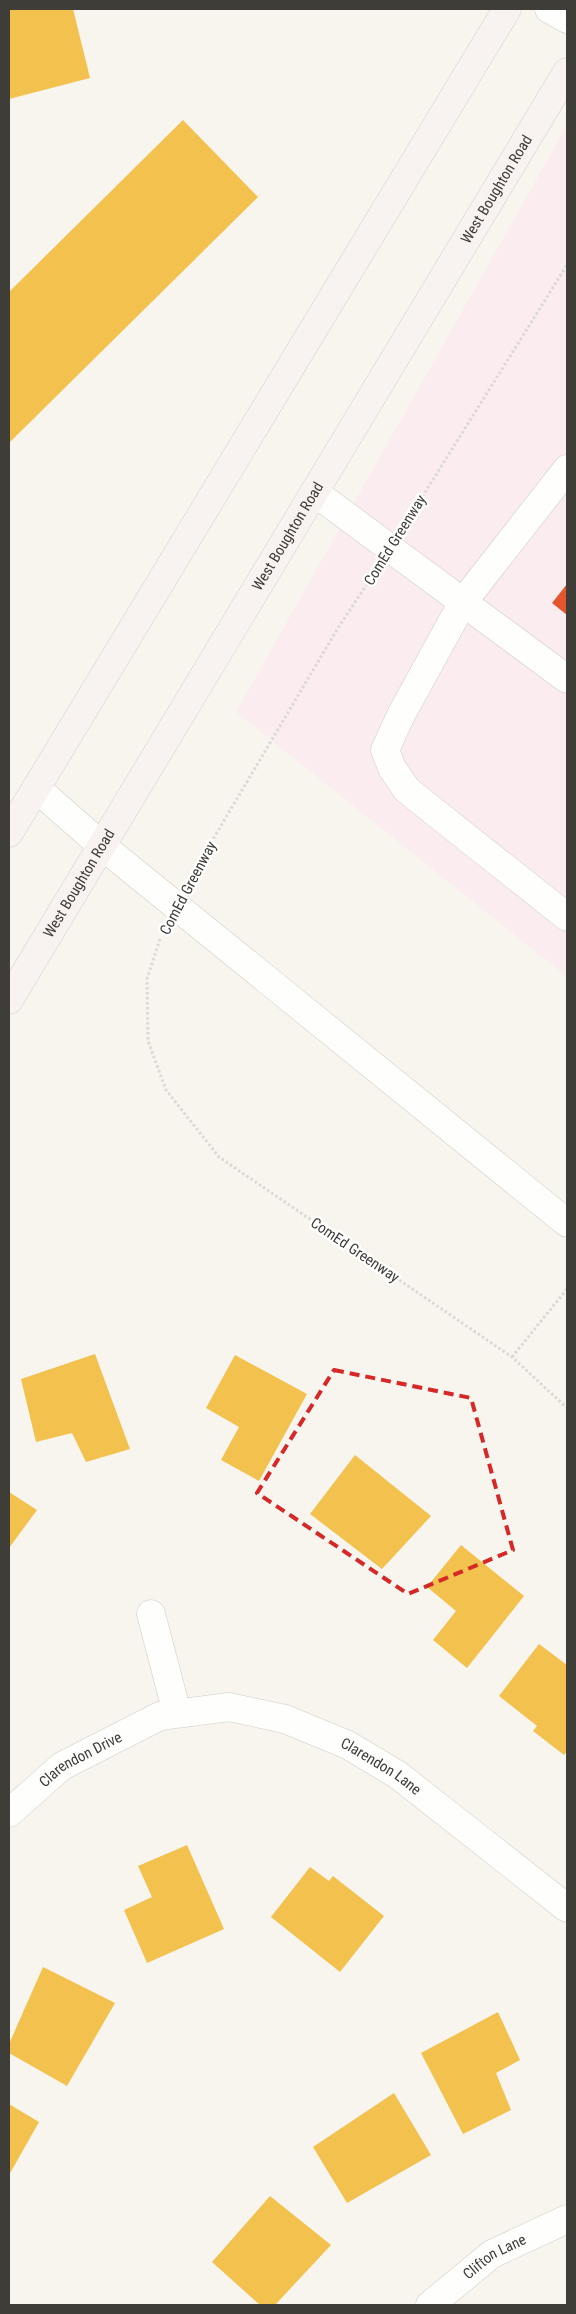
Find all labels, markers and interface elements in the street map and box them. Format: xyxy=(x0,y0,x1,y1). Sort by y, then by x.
street label: West Boughton Road xyxy=(457,132,536,247)
street label: West Boughton Road xyxy=(248,479,327,594)
street label: ComEd Greenway xyxy=(360,491,430,589)
street label: West Boughton Road xyxy=(40,826,119,941)
street label: ComEd Greenway xyxy=(156,838,220,938)
street label: ComEd Greenway xyxy=(307,1214,403,1286)
street label: Clarendon Drive xyxy=(35,1728,125,1791)
street label: Clarendon Lane xyxy=(338,1734,425,1799)
street label: Clifton Lane xyxy=(459,2230,529,2283)

